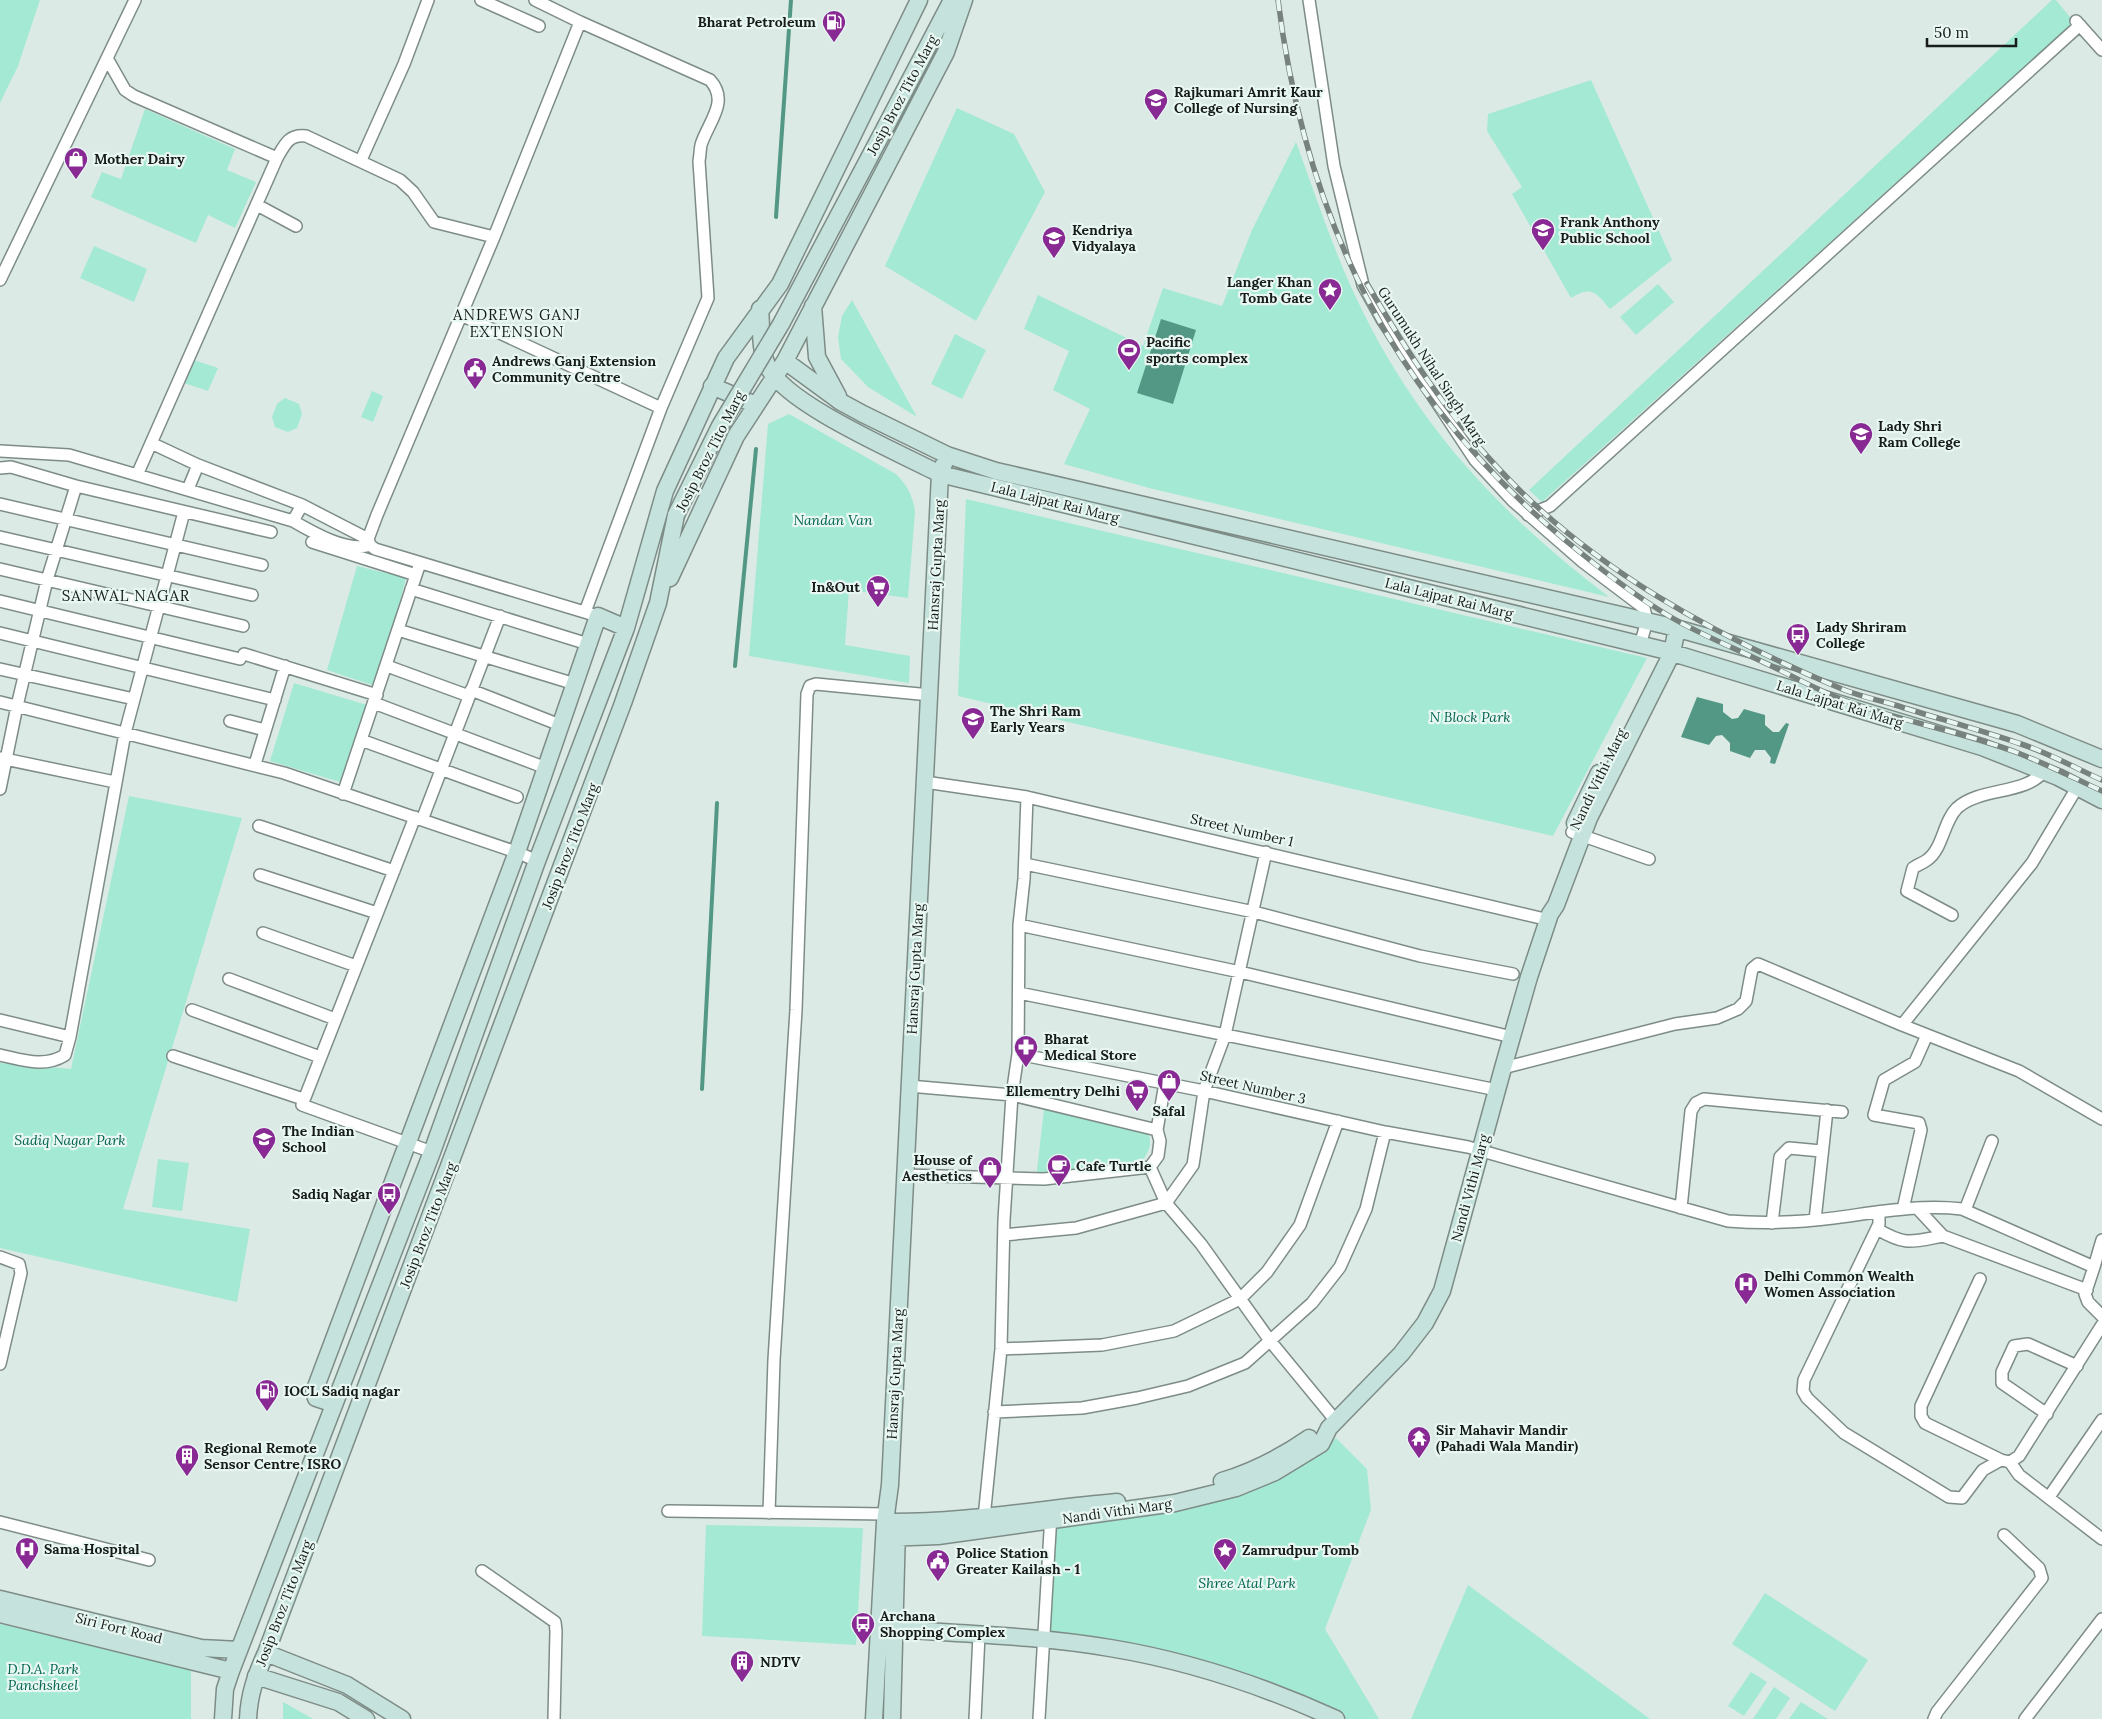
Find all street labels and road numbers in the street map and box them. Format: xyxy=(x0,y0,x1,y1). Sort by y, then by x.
street label: Josip Broz Tito Marg xyxy=(862,32,941,159)
street label: Gurumukh Nihal Singh Marg xyxy=(1374,283,1490,449)
street label: Josip Broz Tito Marg xyxy=(671,387,748,516)
street label: Lala Lajpat Rai Marg xyxy=(989,477,1121,527)
street label: Hansraj Gupta Marg xyxy=(924,499,948,631)
street label: Lala Lajpat Rai Marg xyxy=(1383,573,1515,623)
street label: Lala Lajpat Rai Marg xyxy=(1774,676,1906,732)
street label: Nandi Vithi Marg xyxy=(1566,725,1630,833)
street label: Josip Broz Tito Marg xyxy=(537,780,602,913)
street label: Street Number 1 xyxy=(1189,809,1295,851)
street label: Hansraj Gupta Marg xyxy=(903,903,927,1035)
street label: Street Number 3 xyxy=(1198,1066,1308,1108)
street label: Nandi Vithi Marg xyxy=(1447,1132,1493,1244)
street label: Josip Broz Tito Marg xyxy=(395,1159,460,1292)
street label: Hansraj Gupta Marg xyxy=(883,1308,907,1440)
street label: Nandi Vithi Marg xyxy=(1061,1494,1173,1528)
street label: Josip Broz Tito Marg xyxy=(251,1537,316,1670)
street label: Siri Fort Road xyxy=(74,1609,164,1647)

